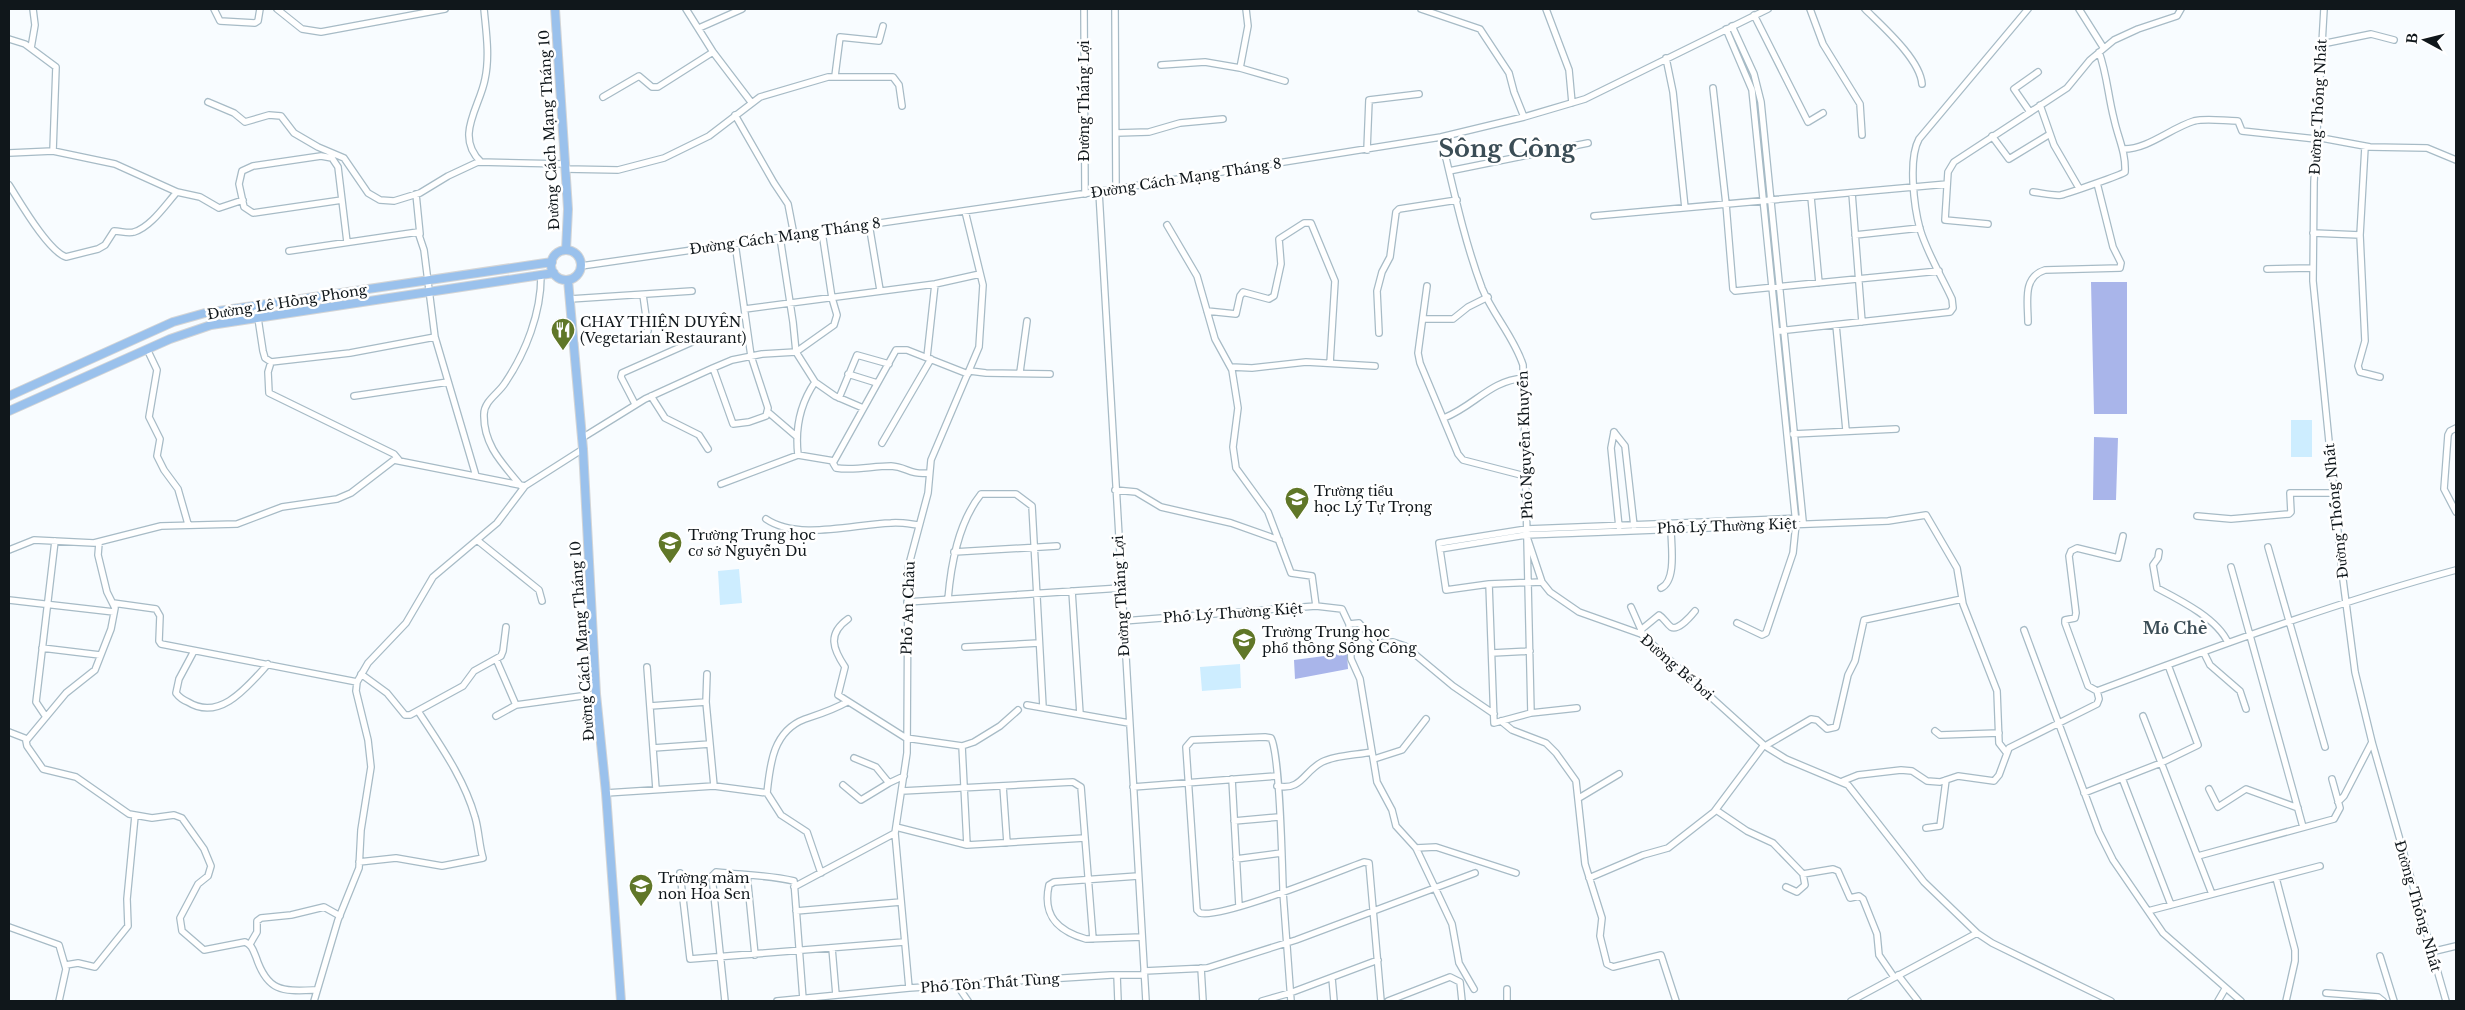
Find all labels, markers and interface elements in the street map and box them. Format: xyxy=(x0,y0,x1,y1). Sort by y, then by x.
north arrow xyxy=(2400,15,2450,65)
street label: Đường Cách Mạng Tháng 10 xyxy=(535,29,563,231)
text: B xyxy=(2402,32,2422,45)
street label: Đường Thống Nhất xyxy=(2305,38,2331,175)
street label: Đường Thắng Lợi xyxy=(1075,40,1093,162)
district label: Sông Công xyxy=(1438,134,1577,163)
street label: Đường Cách Mạng Tháng 8 xyxy=(1089,154,1283,202)
street label: Đường Cách Mạng Tháng 8 xyxy=(688,214,882,258)
street label: Đường Lê Hồng Phong xyxy=(206,280,369,324)
place label: CHAY THIỆN DUYÊN (Vegetarian Restaurant) xyxy=(580,312,746,347)
restaurant icon: CHAY THIỆN DUYÊN (Vegetarian Restaurant) xyxy=(550,317,576,351)
street label: Phố Nguyễn Khuyến xyxy=(1513,370,1537,520)
street label: Đường Thống Nhất xyxy=(2320,442,2352,580)
place label: Trường tiểu học Lý Tự Trọng xyxy=(1314,482,1433,516)
school or university icon: Trường tiểu học Lý Tự Trọng xyxy=(1284,486,1310,520)
street label: Phố Lý Thường Kiệt xyxy=(1657,515,1798,537)
place label: Trường Trung học cơ sở Nguyễn Du xyxy=(688,526,816,560)
school or university icon: Trường Trung học cơ sở Nguyễn Du xyxy=(657,530,683,564)
street label: Đường Thắng Lợi xyxy=(1109,535,1133,657)
street label: Đường Cách Mạng Tháng 10 xyxy=(566,540,598,742)
street label: Phố An Châu xyxy=(897,560,919,655)
street label: Phố Lý Thường Kiệt xyxy=(1162,599,1304,627)
district label: Mỏ Chè xyxy=(2143,618,2207,638)
place label: Trường Trung học phổ thông Sông Công xyxy=(1262,623,1417,657)
school or university icon: Trường Trung học phổ thông Sông Công xyxy=(1231,627,1257,661)
street label: Đường Bể bơi xyxy=(1637,630,1718,704)
street label: Đường Thống Nhất xyxy=(2391,838,2446,975)
place label: Trường mầm non Hoa Sen xyxy=(658,869,751,903)
school or university icon: Trường mầm non Hoa Sen xyxy=(628,873,654,907)
street label: Phố Tôn Thất Tùng xyxy=(920,969,1061,997)

